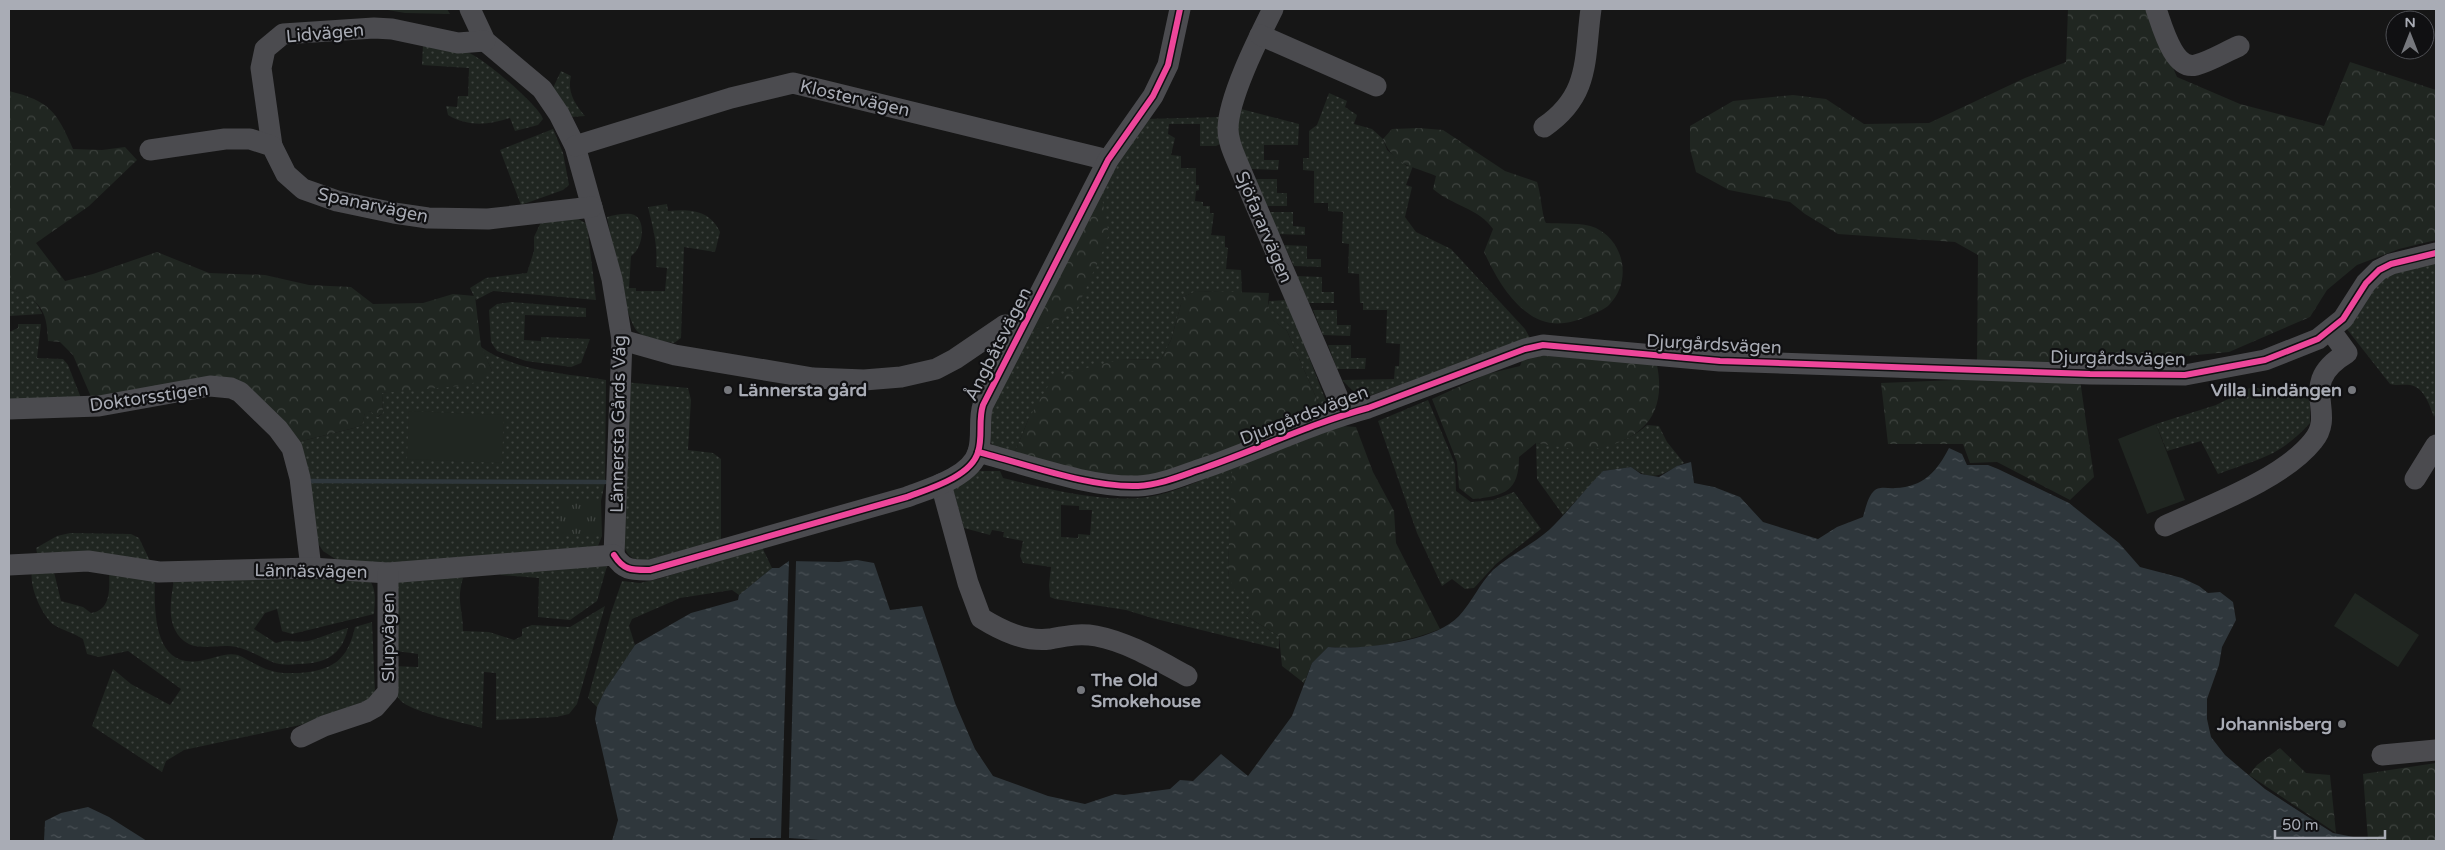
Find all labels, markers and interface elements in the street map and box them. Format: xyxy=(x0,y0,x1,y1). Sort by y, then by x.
north arrow xyxy=(2385,10,2435,60)
text: N xyxy=(2404,14,2416,31)
street label: Lidvägen xyxy=(285,19,365,47)
street label: Klostervägen xyxy=(798,75,912,121)
street label: Sjöfararvägen xyxy=(1231,168,1297,286)
street label: Spanarvägen xyxy=(316,183,430,227)
street label: Ångbåtsvägen xyxy=(960,284,1036,404)
street label: Djurgårdsvägen xyxy=(1646,329,1782,359)
street label: Lännersta Gårds Väg xyxy=(605,335,631,513)
street label: Djurgårdsvägen xyxy=(2050,346,2186,370)
street label: Doktorsstigen xyxy=(88,378,210,416)
place label: Lännersta gård xyxy=(738,379,867,401)
place label: Villa Lindängen xyxy=(2211,379,2342,401)
street label: Djurgårdsvägen xyxy=(1237,380,1371,450)
marker: Lännersta gård xyxy=(722,384,734,396)
marker: Villa Lindängen xyxy=(2346,384,2358,396)
street label: Lännäsvägen xyxy=(254,559,368,583)
street label: Slupvägen xyxy=(377,592,399,682)
place label: The Old Smokehouse xyxy=(1090,669,1201,712)
marker: The Old Smokehouse xyxy=(1075,684,1087,696)
place label: Johannisberg xyxy=(2216,713,2332,735)
marker: Johannisberg xyxy=(2336,718,2348,730)
scale bar xyxy=(2275,808,2385,840)
text: 50 m xyxy=(2282,816,2319,834)

